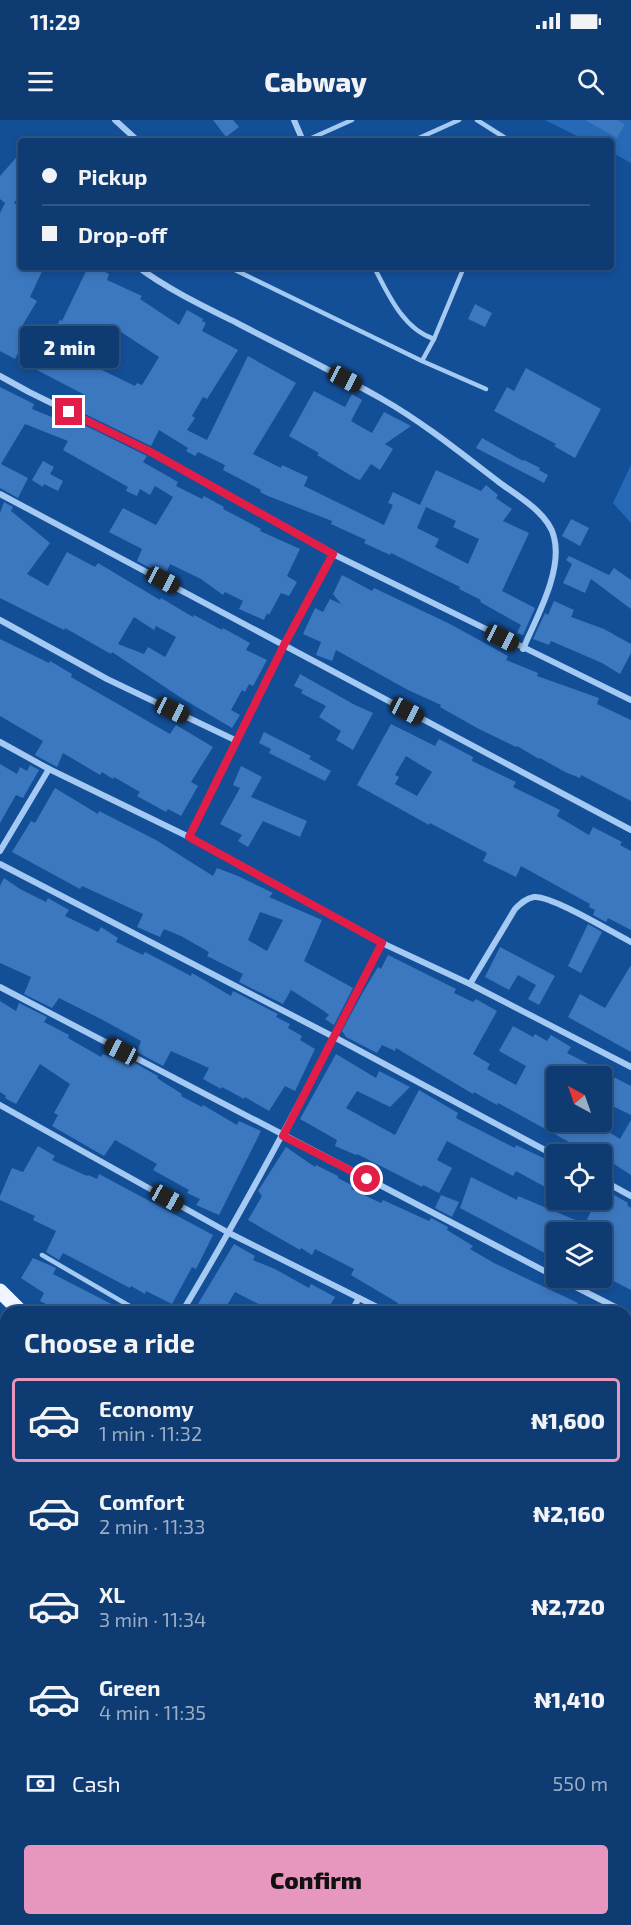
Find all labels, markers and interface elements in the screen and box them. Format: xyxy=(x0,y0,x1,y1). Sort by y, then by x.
text: 11:29 xyxy=(30,8,80,34)
icon: menu xyxy=(24,65,57,98)
text: Cabway xyxy=(264,65,367,97)
icon: search xyxy=(574,65,607,98)
text: Pickup xyxy=(78,163,147,189)
text: Drop-off xyxy=(78,221,167,247)
callout: 2 min xyxy=(20,325,118,367)
text: 2 min xyxy=(44,335,95,359)
car xyxy=(325,363,365,395)
route end xyxy=(55,398,82,425)
car xyxy=(143,564,183,596)
car xyxy=(482,622,522,654)
car xyxy=(152,694,192,726)
car xyxy=(387,695,427,727)
car xyxy=(101,1035,141,1067)
north arrow xyxy=(546,1066,612,1132)
map controls xyxy=(546,1066,612,1288)
button: locate xyxy=(546,1144,612,1210)
route start xyxy=(353,1165,380,1192)
car xyxy=(147,1181,187,1215)
button: layers xyxy=(546,1222,612,1288)
text: Choose a ride xyxy=(24,1326,195,1358)
icon: car xyxy=(27,1393,81,1447)
text: Economy xyxy=(99,1395,194,1421)
text: ₦1,600 xyxy=(531,1407,605,1433)
text: 1 min · 11:32 xyxy=(99,1421,202,1445)
icon: car xyxy=(27,1486,81,1540)
text: Comfort xyxy=(99,1488,184,1514)
text: ₦2,160 xyxy=(533,1500,605,1526)
text: 2 min · 11:33 xyxy=(99,1514,205,1538)
icon: car xyxy=(27,1579,81,1633)
text: XL xyxy=(99,1581,125,1607)
text: ₦2,720 xyxy=(531,1593,605,1619)
text: 3 min · 11:34 xyxy=(99,1607,206,1631)
icon: car xyxy=(27,1672,81,1726)
text: Green xyxy=(99,1674,161,1700)
text: ₦1,410 xyxy=(534,1686,605,1712)
text: 4 min · 11:35 xyxy=(99,1700,206,1724)
icon: cash xyxy=(24,1767,57,1800)
text: Cash xyxy=(72,1770,121,1796)
text: 550 m xyxy=(553,1771,608,1795)
button: Confirm xyxy=(24,1845,608,1914)

